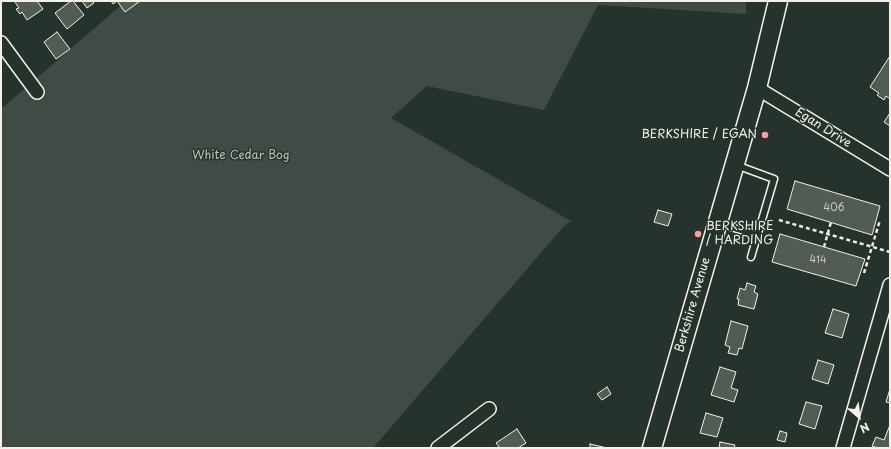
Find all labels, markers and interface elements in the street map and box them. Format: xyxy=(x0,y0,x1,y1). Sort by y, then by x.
street label: Egan Drive xyxy=(792,105,854,151)
place label: BERKSHIRE / EGAN xyxy=(641,128,757,142)
marker: BERKSHIRE / EGAN xyxy=(760,130,770,140)
park label: White Cedar Bog xyxy=(192,149,290,163)
house number: 406 xyxy=(824,202,844,214)
place label: BERKSHIRE / HARDING xyxy=(706,220,774,248)
marker: BERKSHIRE / HARDING xyxy=(693,229,703,239)
house number: 414 xyxy=(809,254,827,266)
street label: Berkshire Avenue xyxy=(673,256,713,354)
north arrow xyxy=(839,397,879,437)
text: N xyxy=(857,418,873,438)

